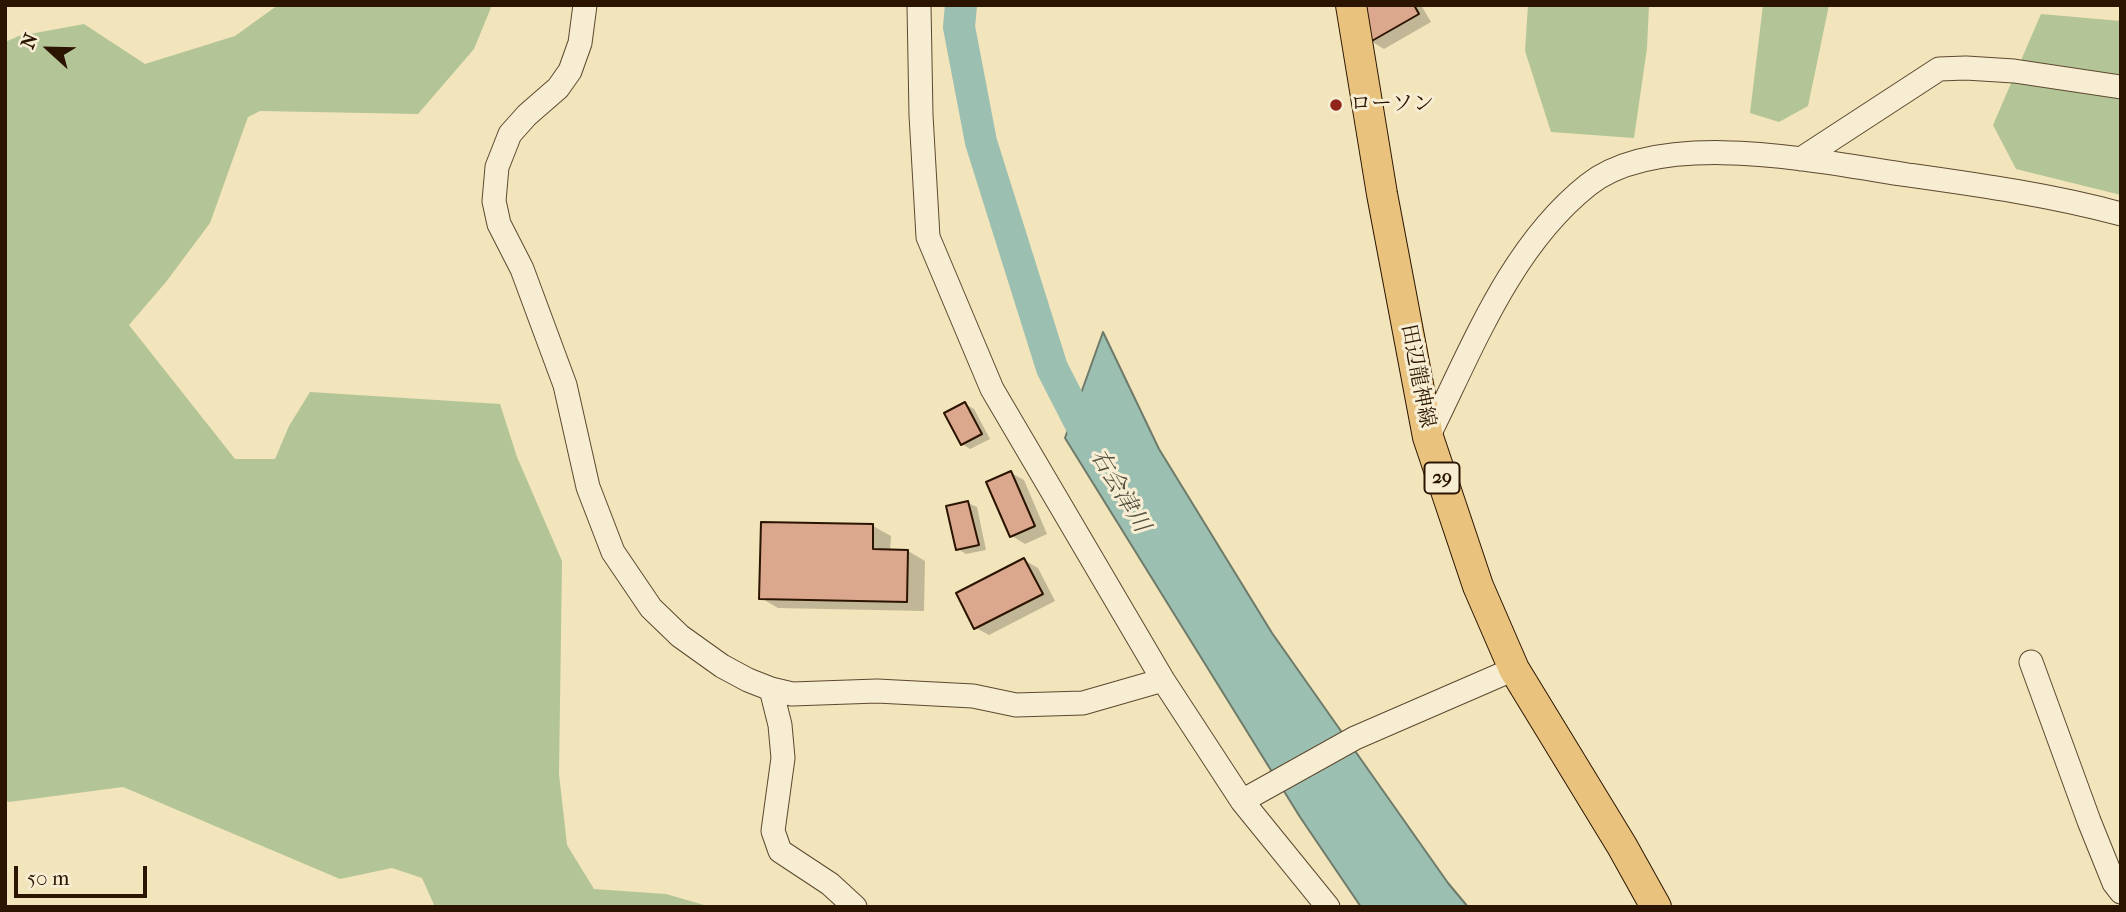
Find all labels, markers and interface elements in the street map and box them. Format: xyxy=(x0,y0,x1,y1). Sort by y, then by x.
north arrow xyxy=(14,14,84,84)
text: N xyxy=(17,30,42,52)
place label: ローソン xyxy=(1350,92,1434,118)
marker: ローソン xyxy=(1328,97,1344,113)
street label: 田辺龍神線 xyxy=(1395,322,1439,430)
water label: 右会津川 xyxy=(1083,444,1155,538)
road number: 29 xyxy=(1424,463,1460,494)
scale bar xyxy=(18,852,150,896)
text: 50 m xyxy=(27,866,70,890)

